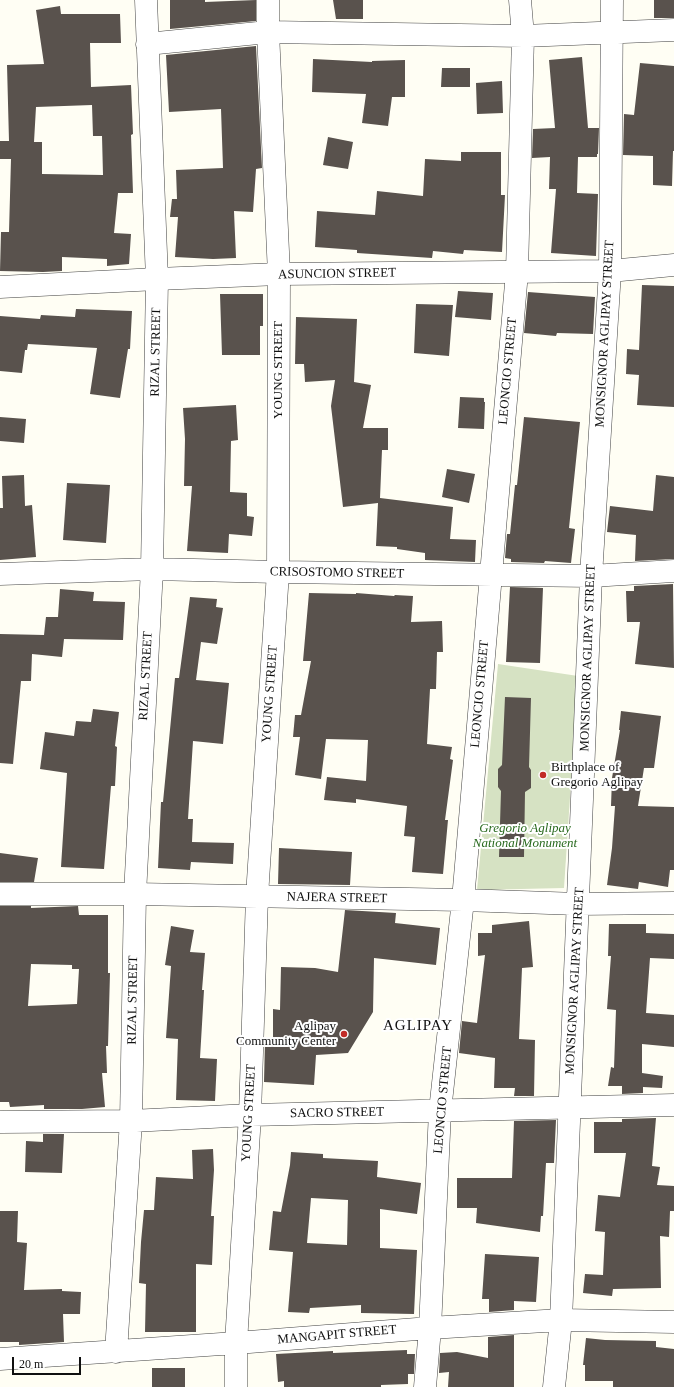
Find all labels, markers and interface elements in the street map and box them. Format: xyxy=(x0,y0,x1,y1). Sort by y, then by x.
street label: MONSIGNOR AGLIPAY STREET xyxy=(592,240,618,428)
street label: ASUNCION STREET xyxy=(278,265,396,283)
street label: RIZAL STREET xyxy=(147,307,165,397)
street label: LEONCIO STREET xyxy=(496,317,520,425)
street label: YOUNG STREET xyxy=(271,321,287,419)
street label: CRISOSTOMO STREET xyxy=(270,564,404,582)
street label: MONSIGNOR AGLIPAY STREET xyxy=(577,564,599,752)
street label: RIZAL STREET xyxy=(136,631,156,721)
street label: LEONCIO STREET xyxy=(468,640,492,748)
street label: YOUNG STREET xyxy=(259,645,281,743)
place label: Birthplace of Gregorio Aglipay xyxy=(551,760,643,791)
marker: Birthplace of Gregorio Aglipay xyxy=(538,770,548,780)
park label: Gregorio Aglipay National Monument xyxy=(473,821,577,852)
street label: MONSIGNOR AGLIPAY STREET xyxy=(562,887,588,1075)
street label: NAJERA STREET xyxy=(286,889,388,907)
street label: RIZAL STREET xyxy=(124,955,142,1045)
district label: AGLIPAY xyxy=(383,1017,453,1035)
place label: Aglipay Community Center xyxy=(236,1019,336,1050)
marker: Aglipay Community Center xyxy=(339,1029,349,1039)
street label: LEONCIO STREET xyxy=(431,1046,455,1154)
street label: YOUNG STREET xyxy=(239,1064,259,1162)
street label: SACRO STREET xyxy=(290,1104,384,1122)
street label: MANGAPIT STREET xyxy=(277,1322,397,1348)
scale bar xyxy=(14,1349,83,1375)
text: 20 m xyxy=(19,1357,43,1371)

